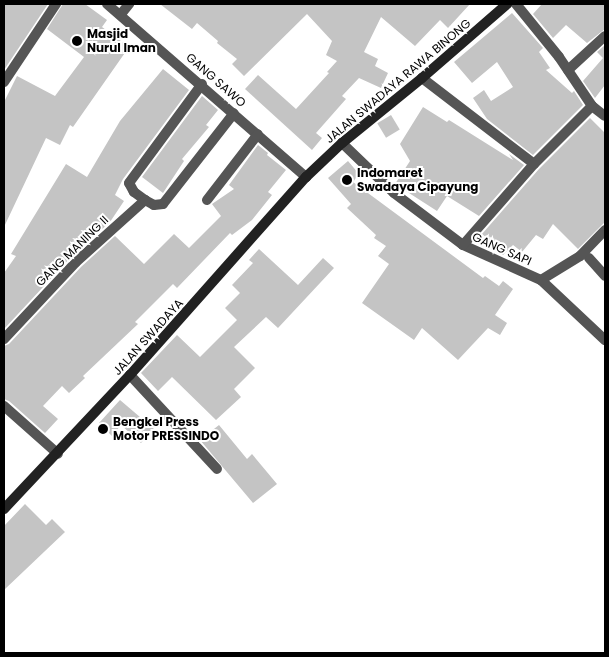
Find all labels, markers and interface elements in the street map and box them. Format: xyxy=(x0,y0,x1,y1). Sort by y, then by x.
street label: JALAN SWADAYA RAWA BINONG xyxy=(322,16,474,146)
place label: Masjid Nurul Iman xyxy=(87,27,156,55)
marker: Masjid Nurul Iman xyxy=(71,35,83,47)
street label: GANG SAWO xyxy=(183,50,249,110)
place label: Indomaret Swadaya Cipayung xyxy=(357,166,478,194)
marker: Indomaret Swadaya Cipayung xyxy=(341,174,353,186)
street label: GANG MANING II xyxy=(33,213,111,289)
street label: GANG SAPI xyxy=(470,230,534,268)
street label: JALAN SWADAYA xyxy=(110,296,186,378)
place label: Bengkel Press Motor PRESSINDO xyxy=(113,415,219,443)
marker: Bengkel Press Motor PRESSINDO xyxy=(97,423,109,435)

